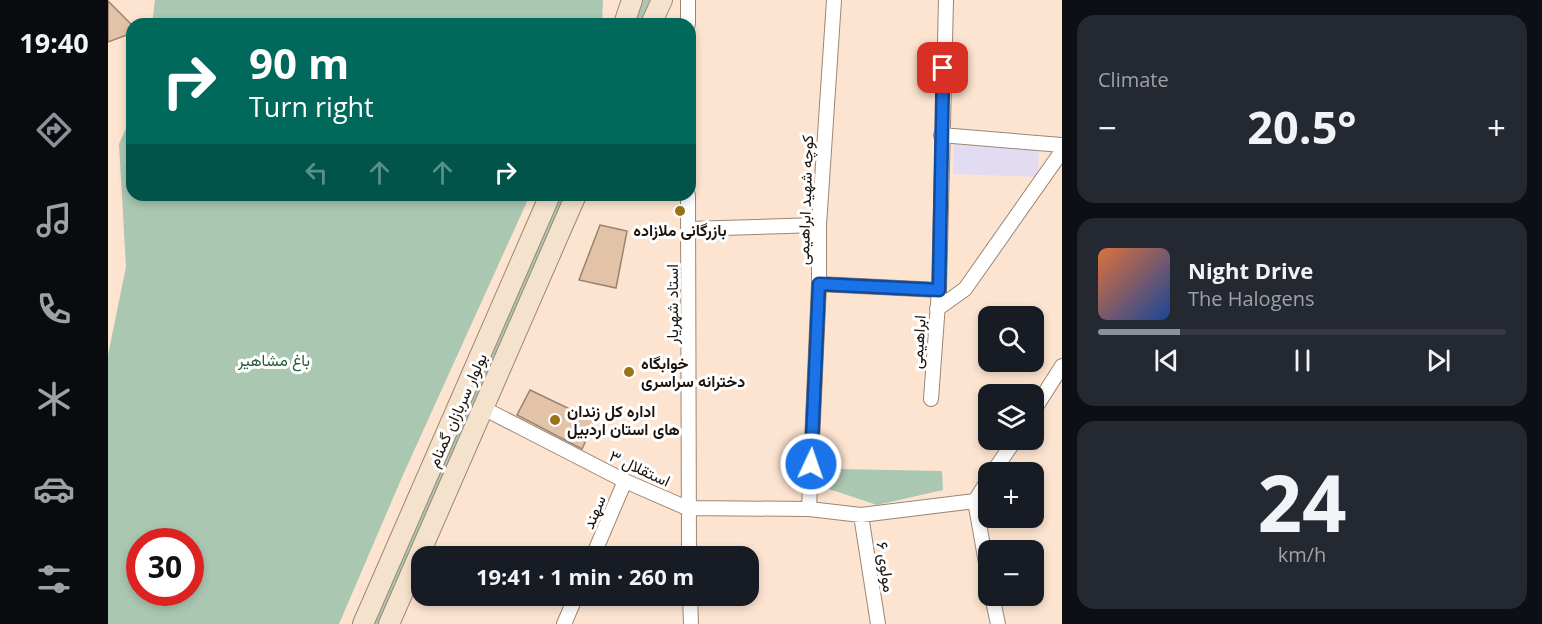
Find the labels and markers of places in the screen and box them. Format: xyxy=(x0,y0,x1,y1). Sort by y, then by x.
pin xyxy=(917,42,968,93)
marker: بازرگانی ملازاده xyxy=(673,204,687,218)
place label: بازرگانی ملازاده xyxy=(633,219,727,241)
place label: خوابگاه دخترانه سراسری xyxy=(641,352,745,392)
marker: خوابگاه دخترانه سراسری xyxy=(622,365,636,379)
place label: اداره کل زندان های استان اردبیل xyxy=(567,400,680,440)
marker: اداره کل زندان های استان اردبیل xyxy=(548,413,562,427)

